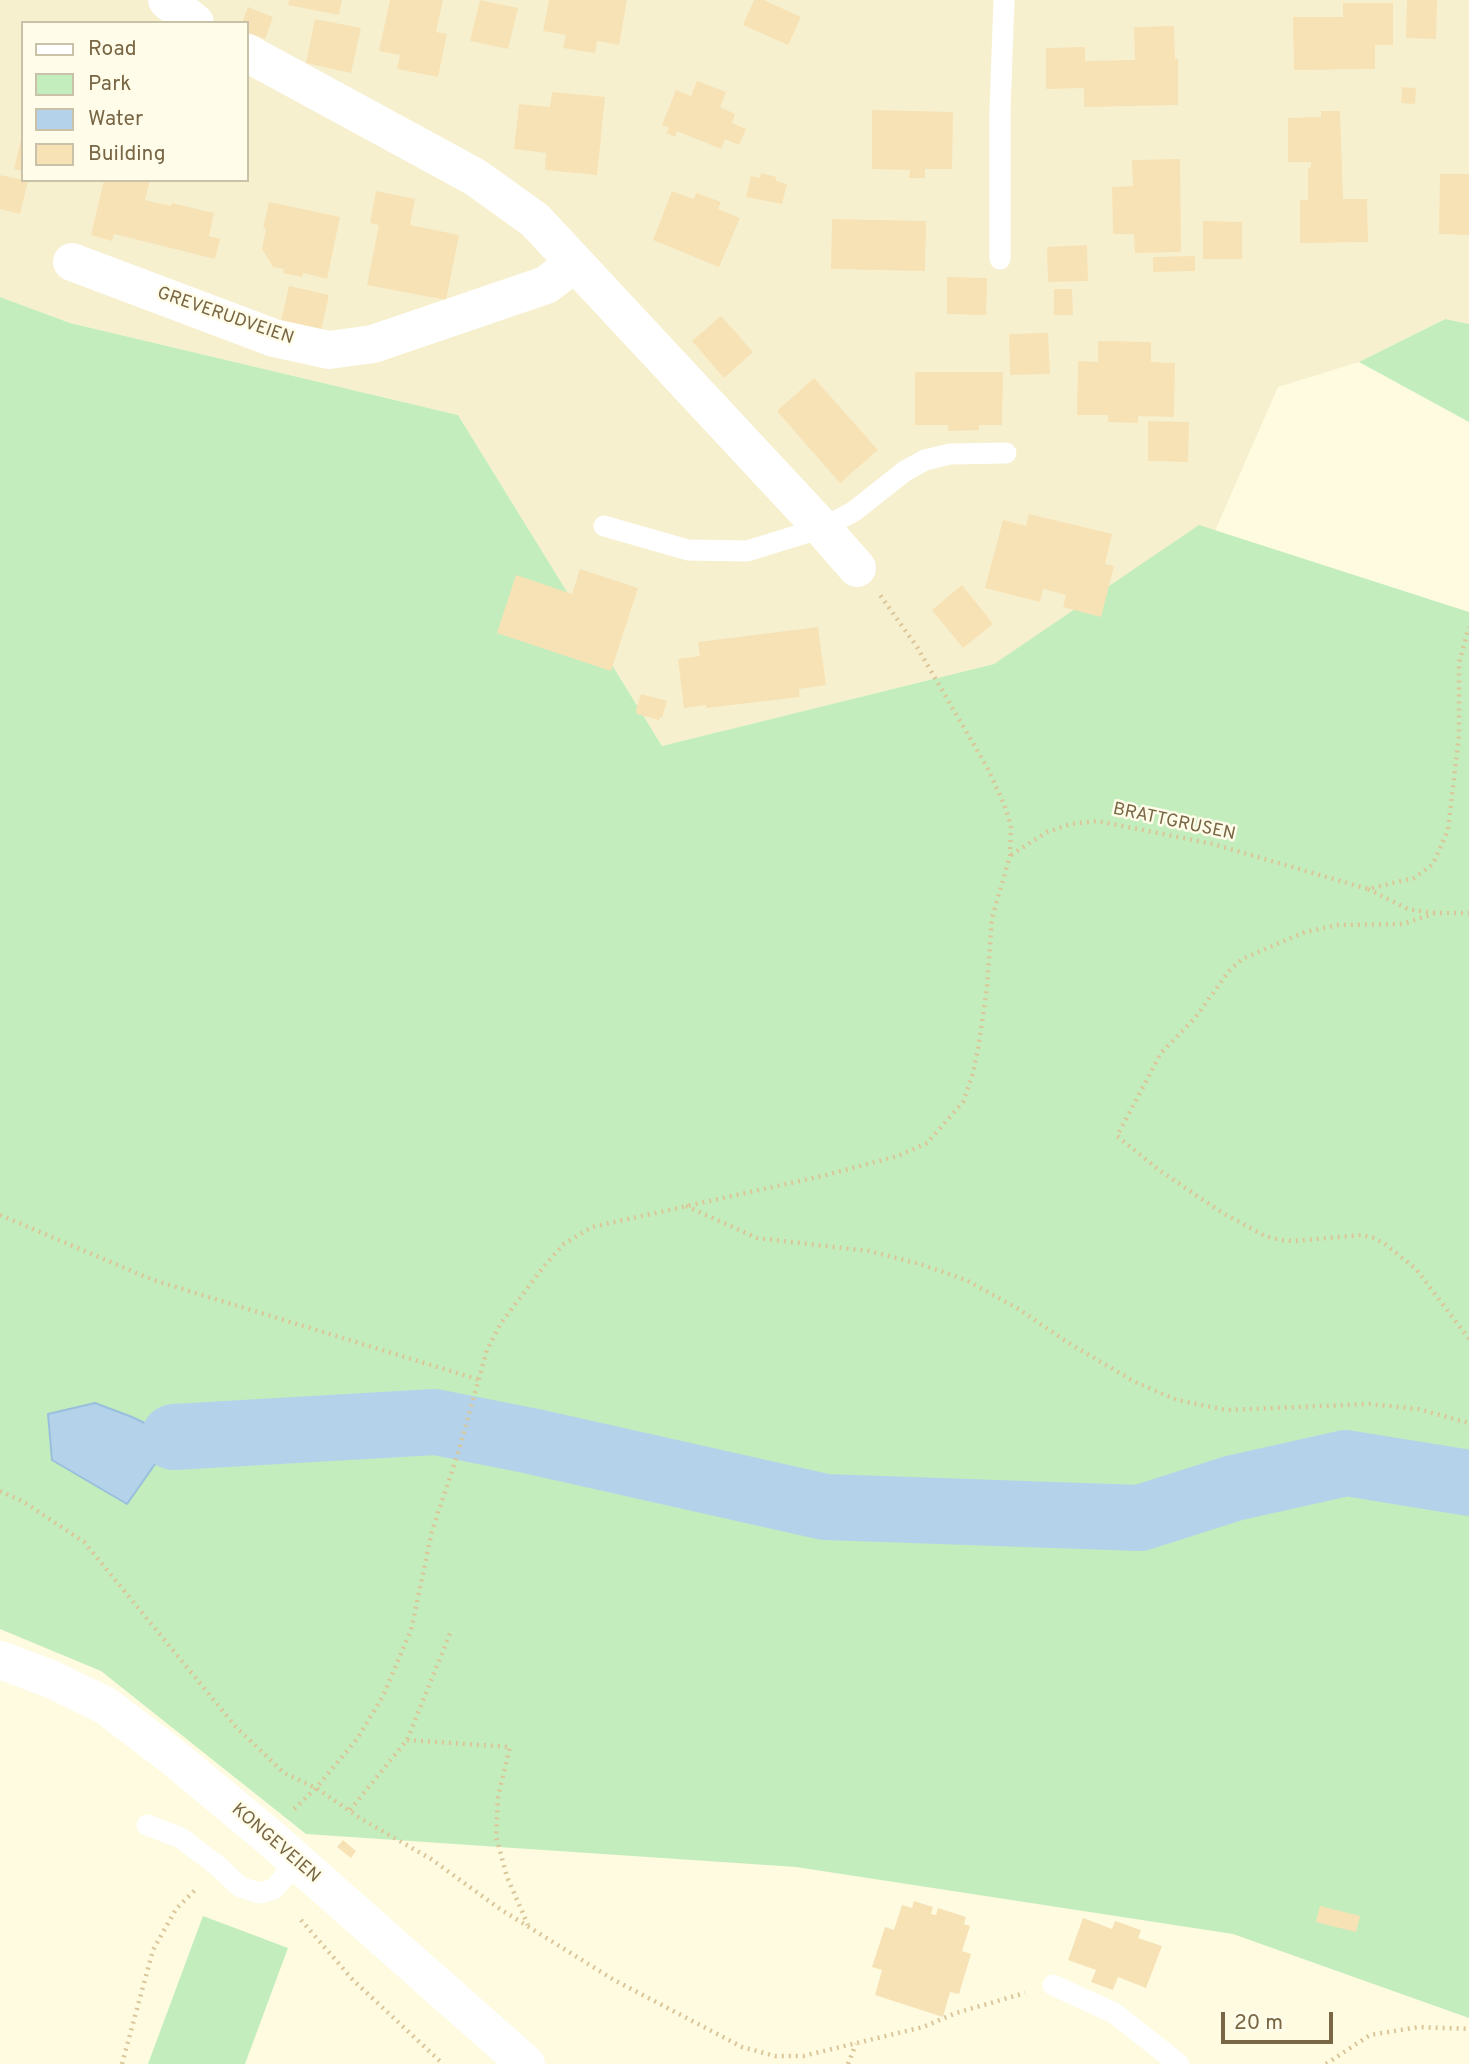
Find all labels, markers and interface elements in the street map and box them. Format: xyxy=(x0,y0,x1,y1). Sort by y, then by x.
legend xyxy=(21,21,248,182)
text: Road xyxy=(88,36,137,63)
text: Park xyxy=(88,71,131,98)
text: Water xyxy=(88,106,143,133)
text: Building xyxy=(88,141,166,168)
street label: GREVERUDVEIEN xyxy=(154,284,296,350)
street label: BRATTGRUSEN xyxy=(1111,799,1237,847)
street label: KONGEVEIEN xyxy=(226,1800,324,1888)
scale bar xyxy=(1224,1997,1336,2041)
text: 20 m xyxy=(1234,2010,1283,2037)

